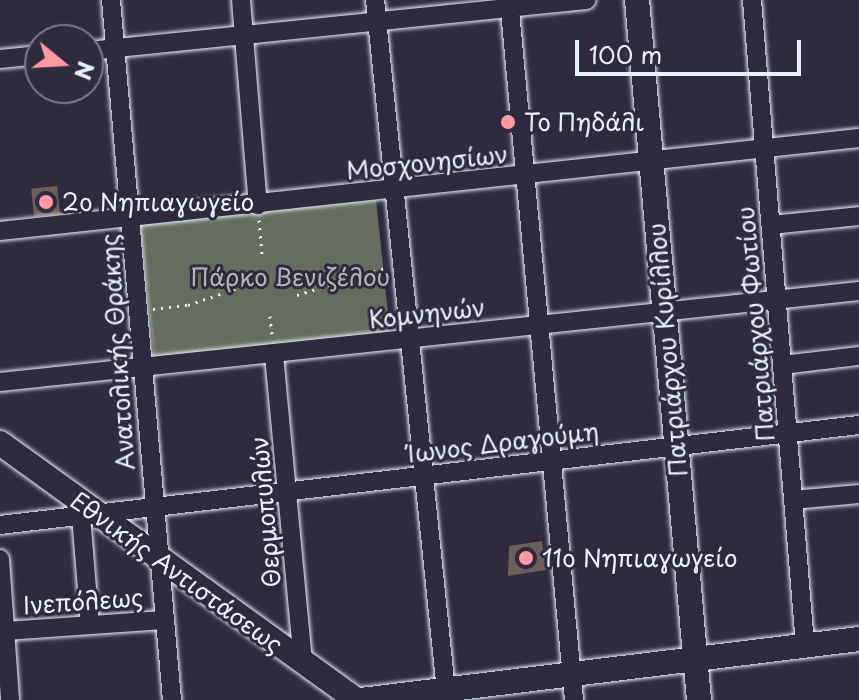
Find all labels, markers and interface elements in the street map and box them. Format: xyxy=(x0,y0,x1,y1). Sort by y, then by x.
north arrow xyxy=(24,24,104,104)
scale bar xyxy=(579,24,805,74)
text: 100 m xyxy=(589,36,662,72)
text: N xyxy=(67,58,104,84)
place label: Το Πηδάλι xyxy=(524,108,645,136)
marker: Το Πηδάλι xyxy=(499,113,517,131)
street label: Μοσχονησίων xyxy=(345,139,509,185)
place label: 2ο Νηπιαγωγείο xyxy=(62,188,256,216)
marker: 2ο Νηπιαγωγείο xyxy=(37,193,55,211)
street label: Πατριάρχου Φωτίου xyxy=(730,205,780,443)
street label: Πατριάρχου Κυρίλλου xyxy=(642,222,692,478)
street label: Ανατολικής Θράκης xyxy=(94,232,140,472)
park label: Πάρκο Βενιζέλου xyxy=(189,263,391,291)
street label: Κομνηνών xyxy=(367,293,487,333)
street label: Ίωνος Δραγούμη xyxy=(405,416,601,468)
street label: Θερμοπυλών xyxy=(244,435,286,589)
street label: Εθνικής Αντιστάσεως xyxy=(65,485,289,659)
place label: 11ο Νηπιαγωγείο xyxy=(542,544,739,572)
marker: 11ο Νηπιαγωγείο xyxy=(517,549,535,567)
street label: Ινεπόλεως xyxy=(22,582,144,620)

